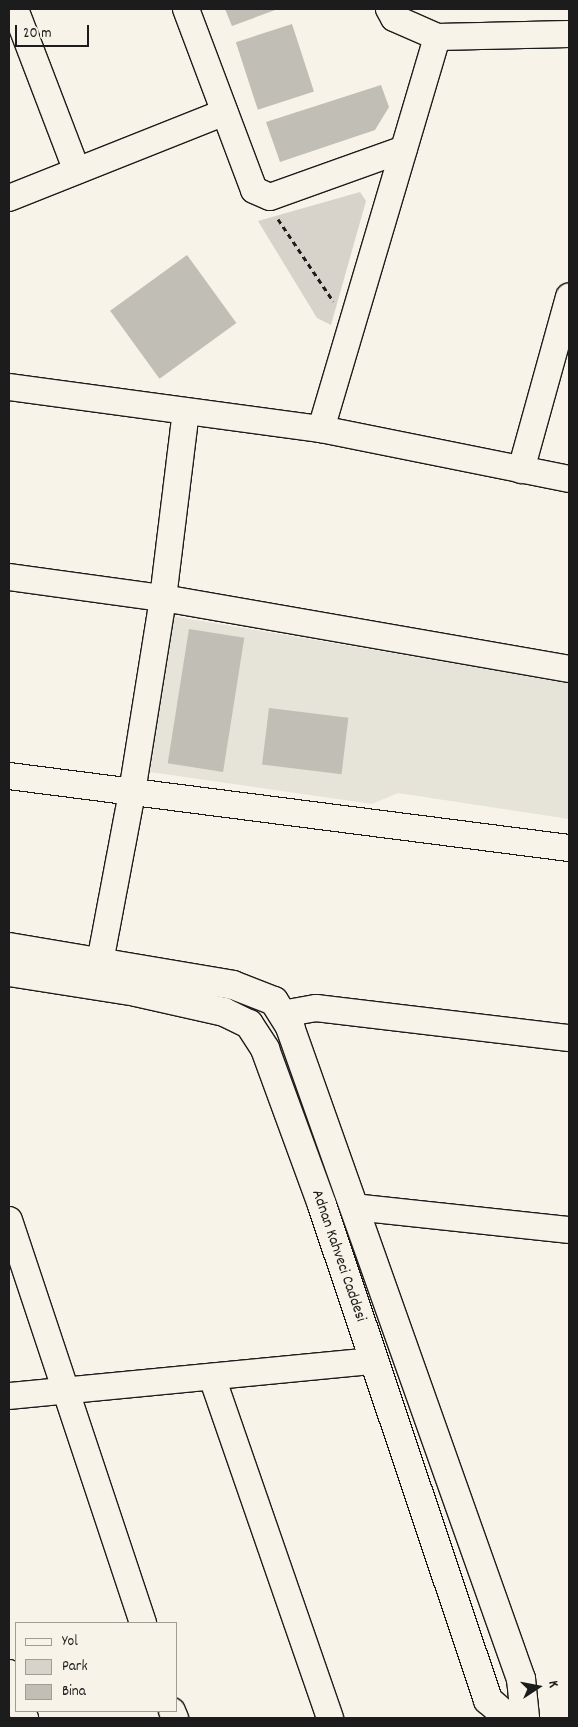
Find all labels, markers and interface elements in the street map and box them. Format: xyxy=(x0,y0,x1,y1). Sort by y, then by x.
scale bar xyxy=(18,15,91,47)
text: 20 m xyxy=(23,23,51,45)
street label: Adnan Kahveci Caddesi xyxy=(306,1188,370,1324)
legend xyxy=(15,1622,178,1712)
text: Yol xyxy=(62,1631,78,1653)
text: Park xyxy=(62,1656,88,1678)
north arrow xyxy=(513,1662,563,1712)
text: K xyxy=(542,1679,563,1689)
text: Bina xyxy=(62,1681,86,1703)

